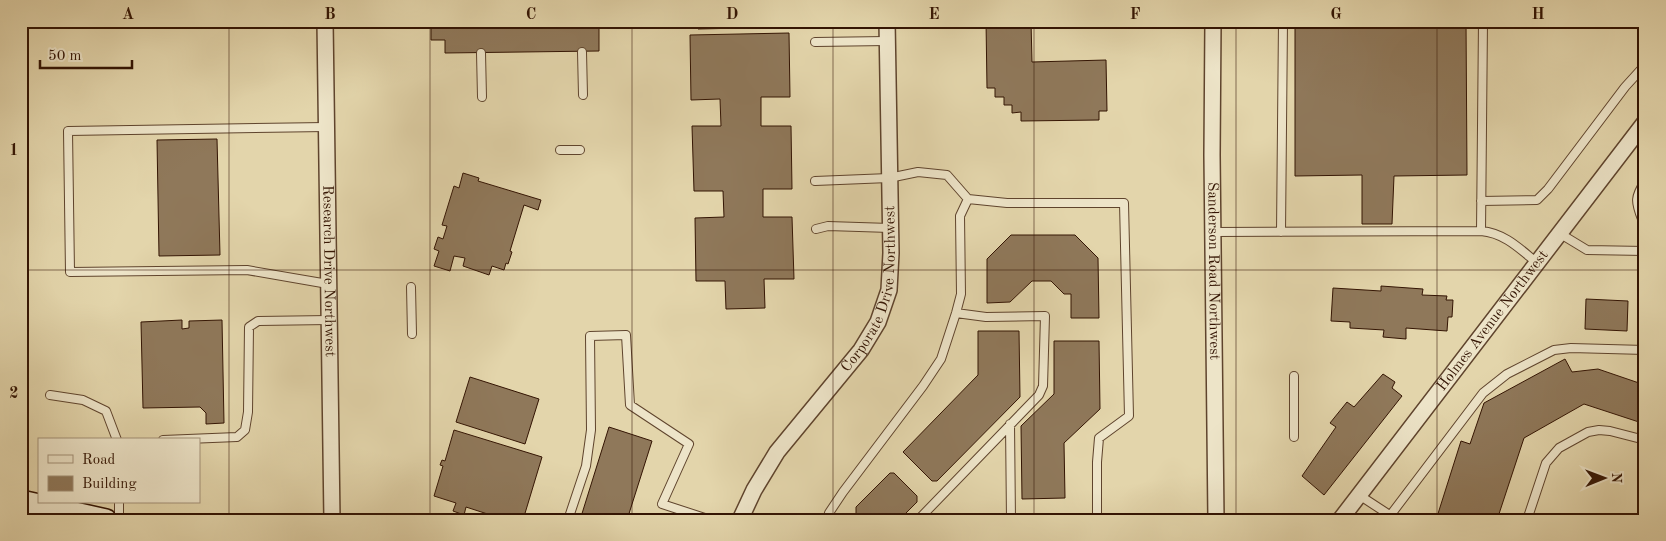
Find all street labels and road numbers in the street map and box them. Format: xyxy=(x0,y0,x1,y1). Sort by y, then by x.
street label: Sanderson Road Northwest xyxy=(1205,182,1222,360)
street label: Research Drive Northwest xyxy=(320,185,337,357)
street label: Corporate Drive Northwest xyxy=(838,206,899,375)
street label: Holmes Avenue Northwest xyxy=(1434,248,1551,394)

